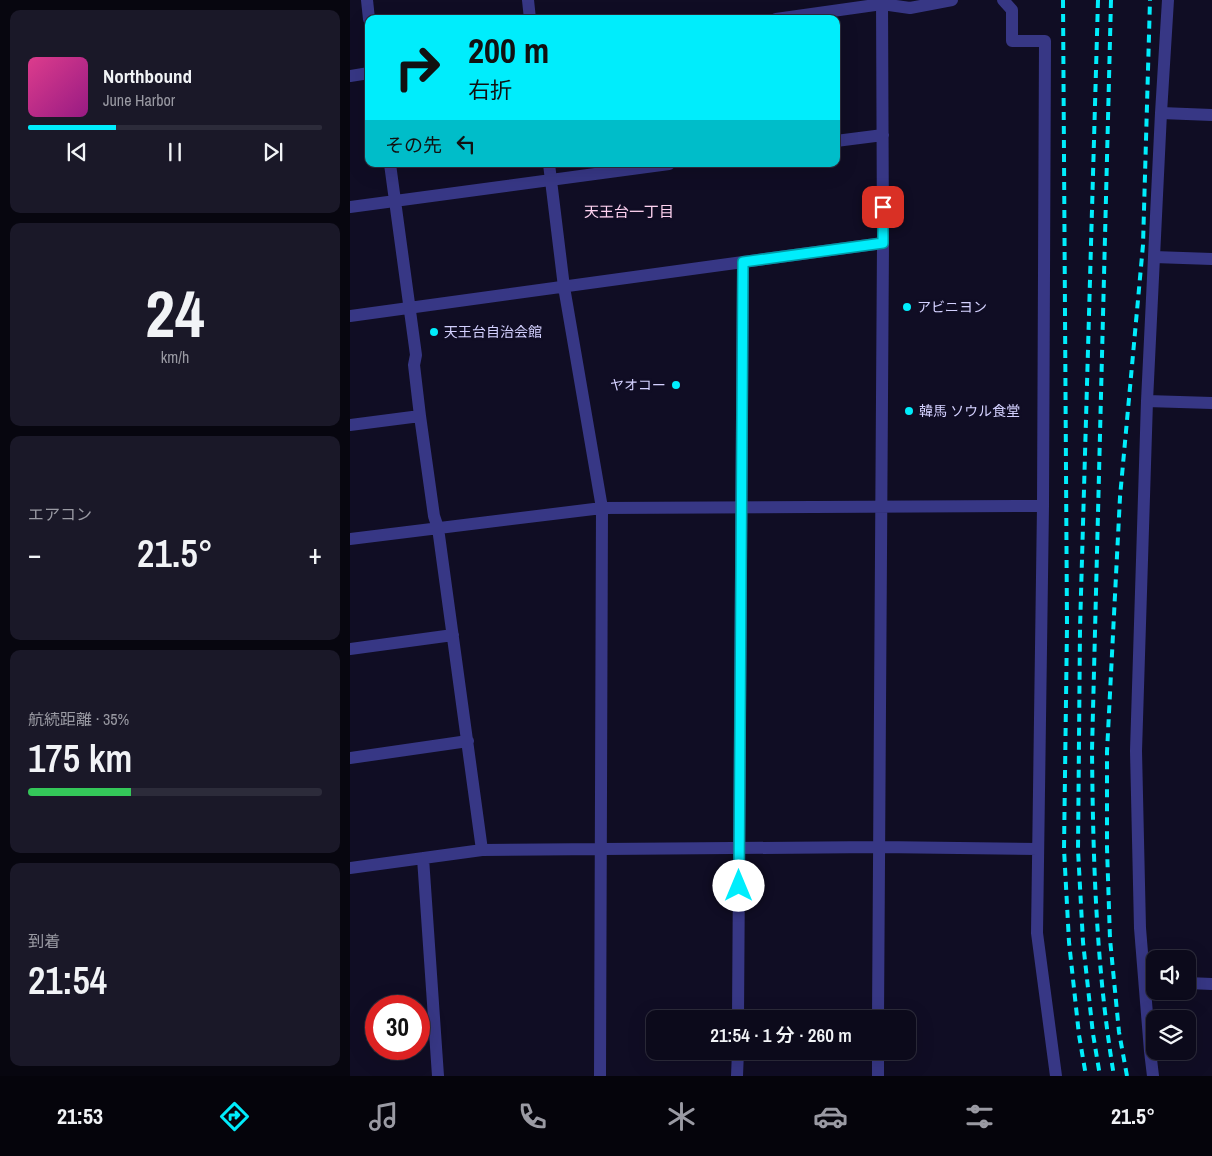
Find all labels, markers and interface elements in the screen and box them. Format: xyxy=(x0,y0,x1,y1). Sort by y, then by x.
text: 200 m xyxy=(468,27,549,74)
icon: right xyxy=(385,35,450,100)
text: Northbound xyxy=(103,63,192,89)
text: 右折 xyxy=(468,75,512,105)
text: June Harbor xyxy=(103,89,175,111)
icon: left xyxy=(452,130,480,158)
text: その先 xyxy=(385,132,442,158)
icon: previous xyxy=(63,138,91,166)
icon: pause xyxy=(161,138,189,166)
icon: next xyxy=(259,138,287,166)
pin xyxy=(862,186,904,228)
icon: arrive xyxy=(869,193,897,221)
district label: 天王台一丁目 xyxy=(584,201,674,222)
text: 24 xyxy=(145,270,205,357)
place label: アビニヨン xyxy=(917,298,987,316)
marker: アビニヨン xyxy=(901,301,913,313)
place label: 天王台自治会館 xyxy=(444,323,542,341)
marker: 天王台自治会館 xyxy=(428,326,440,338)
text: km/h xyxy=(161,346,189,368)
place label: ヤオコー xyxy=(610,376,666,394)
marker: ヤオコー xyxy=(670,379,682,391)
place label: 韓馬 ソウル食堂 xyxy=(919,402,1020,420)
marker: 韓馬 ソウル食堂 xyxy=(903,405,915,417)
text: エアコン xyxy=(28,503,92,525)
text: 21.5° xyxy=(137,528,213,579)
text: − xyxy=(28,535,41,573)
text: + xyxy=(309,535,322,573)
text: 航続距離 · 35% xyxy=(28,708,129,730)
text: 175 km xyxy=(28,733,132,784)
position arrow xyxy=(712,859,764,911)
text: 到着 xyxy=(28,930,60,952)
map controls xyxy=(1146,950,1196,1060)
button: sound xyxy=(1146,950,1196,1000)
text: 21:54 xyxy=(28,955,107,1006)
speed limit sign: 30 xyxy=(365,995,430,1060)
button: layers xyxy=(1146,1010,1196,1060)
text: 21:54 · 1 分 · 260 m xyxy=(710,1022,852,1048)
icon: directions xyxy=(217,1099,252,1134)
icon: music xyxy=(366,1099,401,1134)
icon: phone xyxy=(515,1099,550,1134)
icon: climate xyxy=(664,1099,699,1134)
icon: car xyxy=(813,1099,848,1134)
icon: filters xyxy=(962,1099,997,1134)
text: 21:53 xyxy=(57,1101,103,1131)
text: 21.5° xyxy=(1111,1101,1155,1131)

